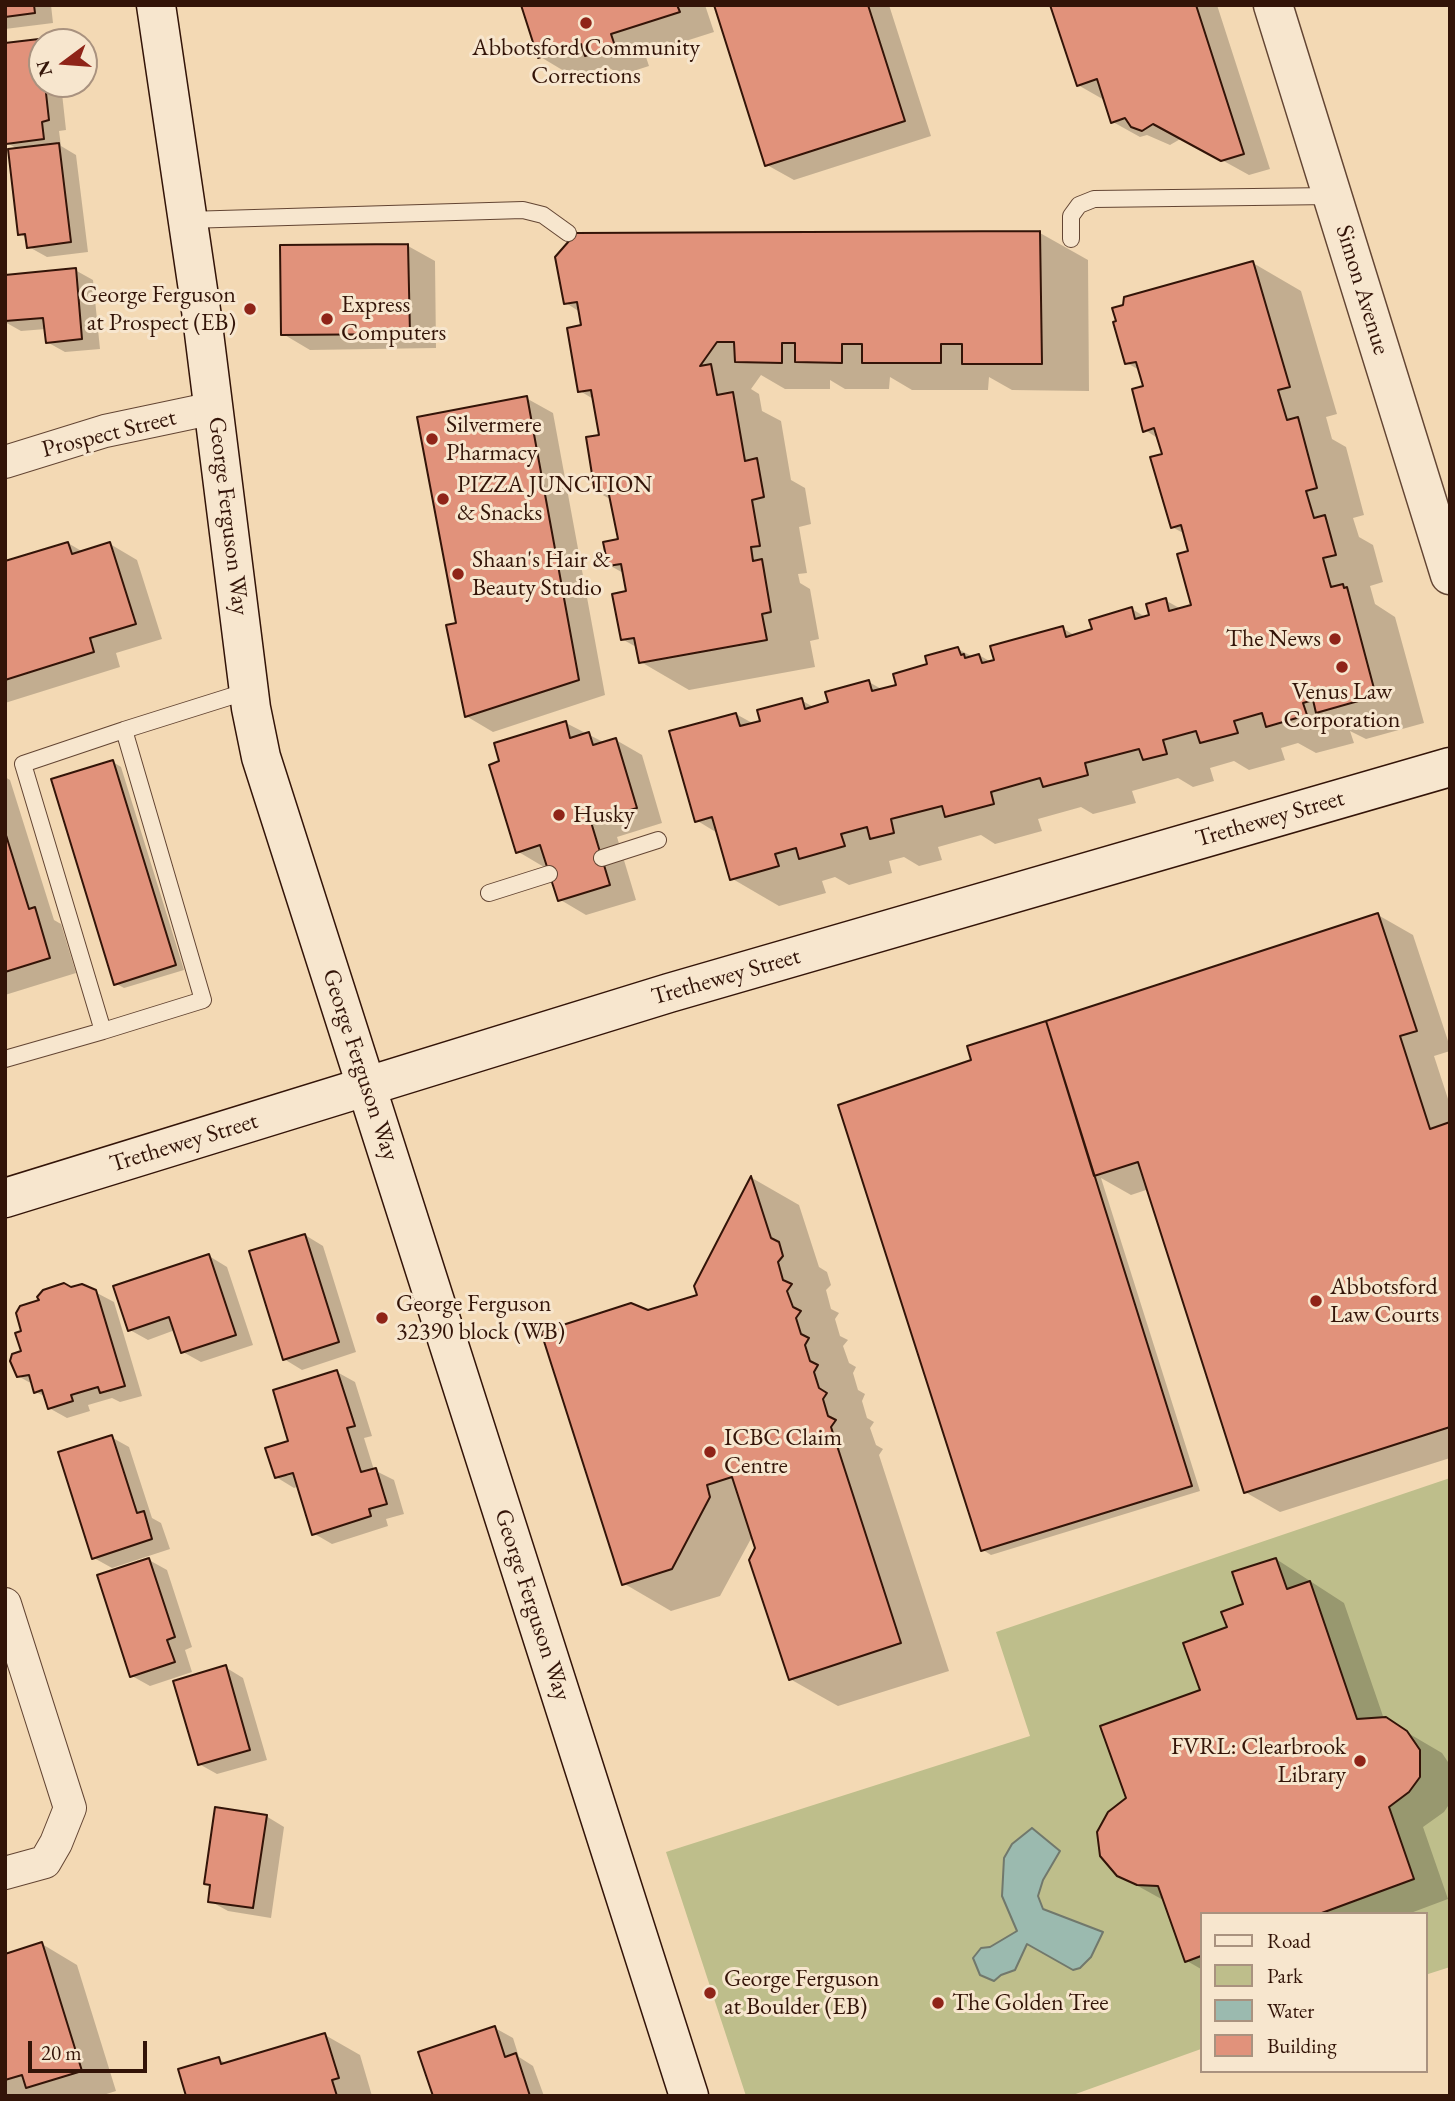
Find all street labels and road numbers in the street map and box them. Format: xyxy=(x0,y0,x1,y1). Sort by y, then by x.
street label: Simon Avenue xyxy=(1329,222,1395,358)
street label: Prospect Street xyxy=(39,403,179,465)
street label: George Ferguson Way xyxy=(202,415,254,617)
street label: Trethewey Street xyxy=(1192,784,1348,854)
street label: Trethewey Street xyxy=(648,942,804,1012)
street label: George Ferguson Way xyxy=(315,966,405,1164)
street label: Trethewey Street xyxy=(106,1107,262,1179)
street label: George Ferguson Way xyxy=(487,1506,577,1704)

